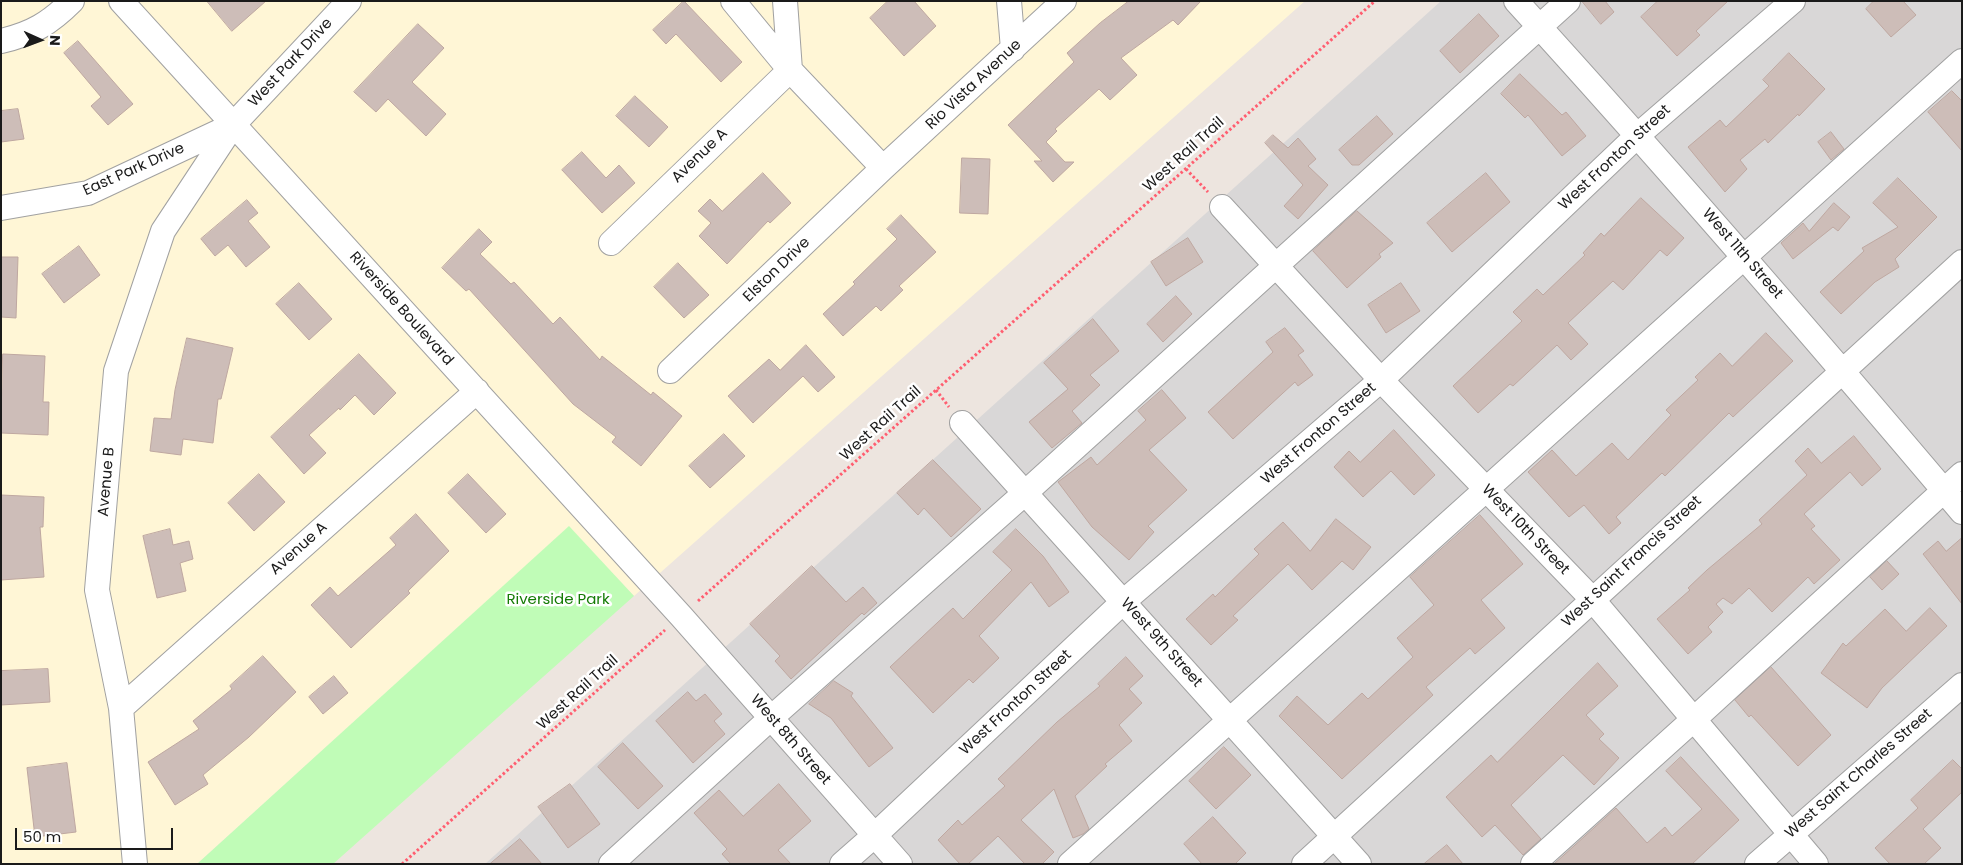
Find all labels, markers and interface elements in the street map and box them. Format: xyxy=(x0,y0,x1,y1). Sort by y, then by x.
north arrow xyxy=(15,15,65,65)
street label: West Park Drive xyxy=(245,15,337,111)
text: N xyxy=(45,35,65,46)
street label: Rio Vista Avenue xyxy=(923,36,1025,134)
street label: West Fronton Street xyxy=(1555,102,1675,214)
street label: West Rail Trail xyxy=(1140,114,1228,196)
street label: Avenue A xyxy=(668,125,732,187)
street label: East Park Drive xyxy=(81,140,187,200)
street label: West 11th Street xyxy=(1698,205,1786,303)
street label: Elston Drive xyxy=(740,234,814,306)
street label: Riverside Boulevard xyxy=(345,248,457,370)
street label: West Fronton Street xyxy=(1258,379,1380,489)
street label: West Rail Trail xyxy=(837,383,925,465)
street label: Avenue B xyxy=(95,447,119,517)
street label: West 10th Street xyxy=(1477,481,1573,579)
street label: West Saint Francis Street xyxy=(1558,493,1706,631)
street label: Avenue A xyxy=(267,519,331,579)
park label: Riverside Park xyxy=(506,591,610,609)
street label: West 9th Street xyxy=(1116,595,1206,691)
street label: West Fronton Street xyxy=(956,647,1076,759)
street label: West Rail Trail xyxy=(534,652,622,734)
street label: West 8th Street xyxy=(746,691,834,789)
street label: West Saint Charles Street xyxy=(1782,705,1936,843)
scale bar xyxy=(18,818,175,850)
text: 50 m xyxy=(23,826,61,847)

